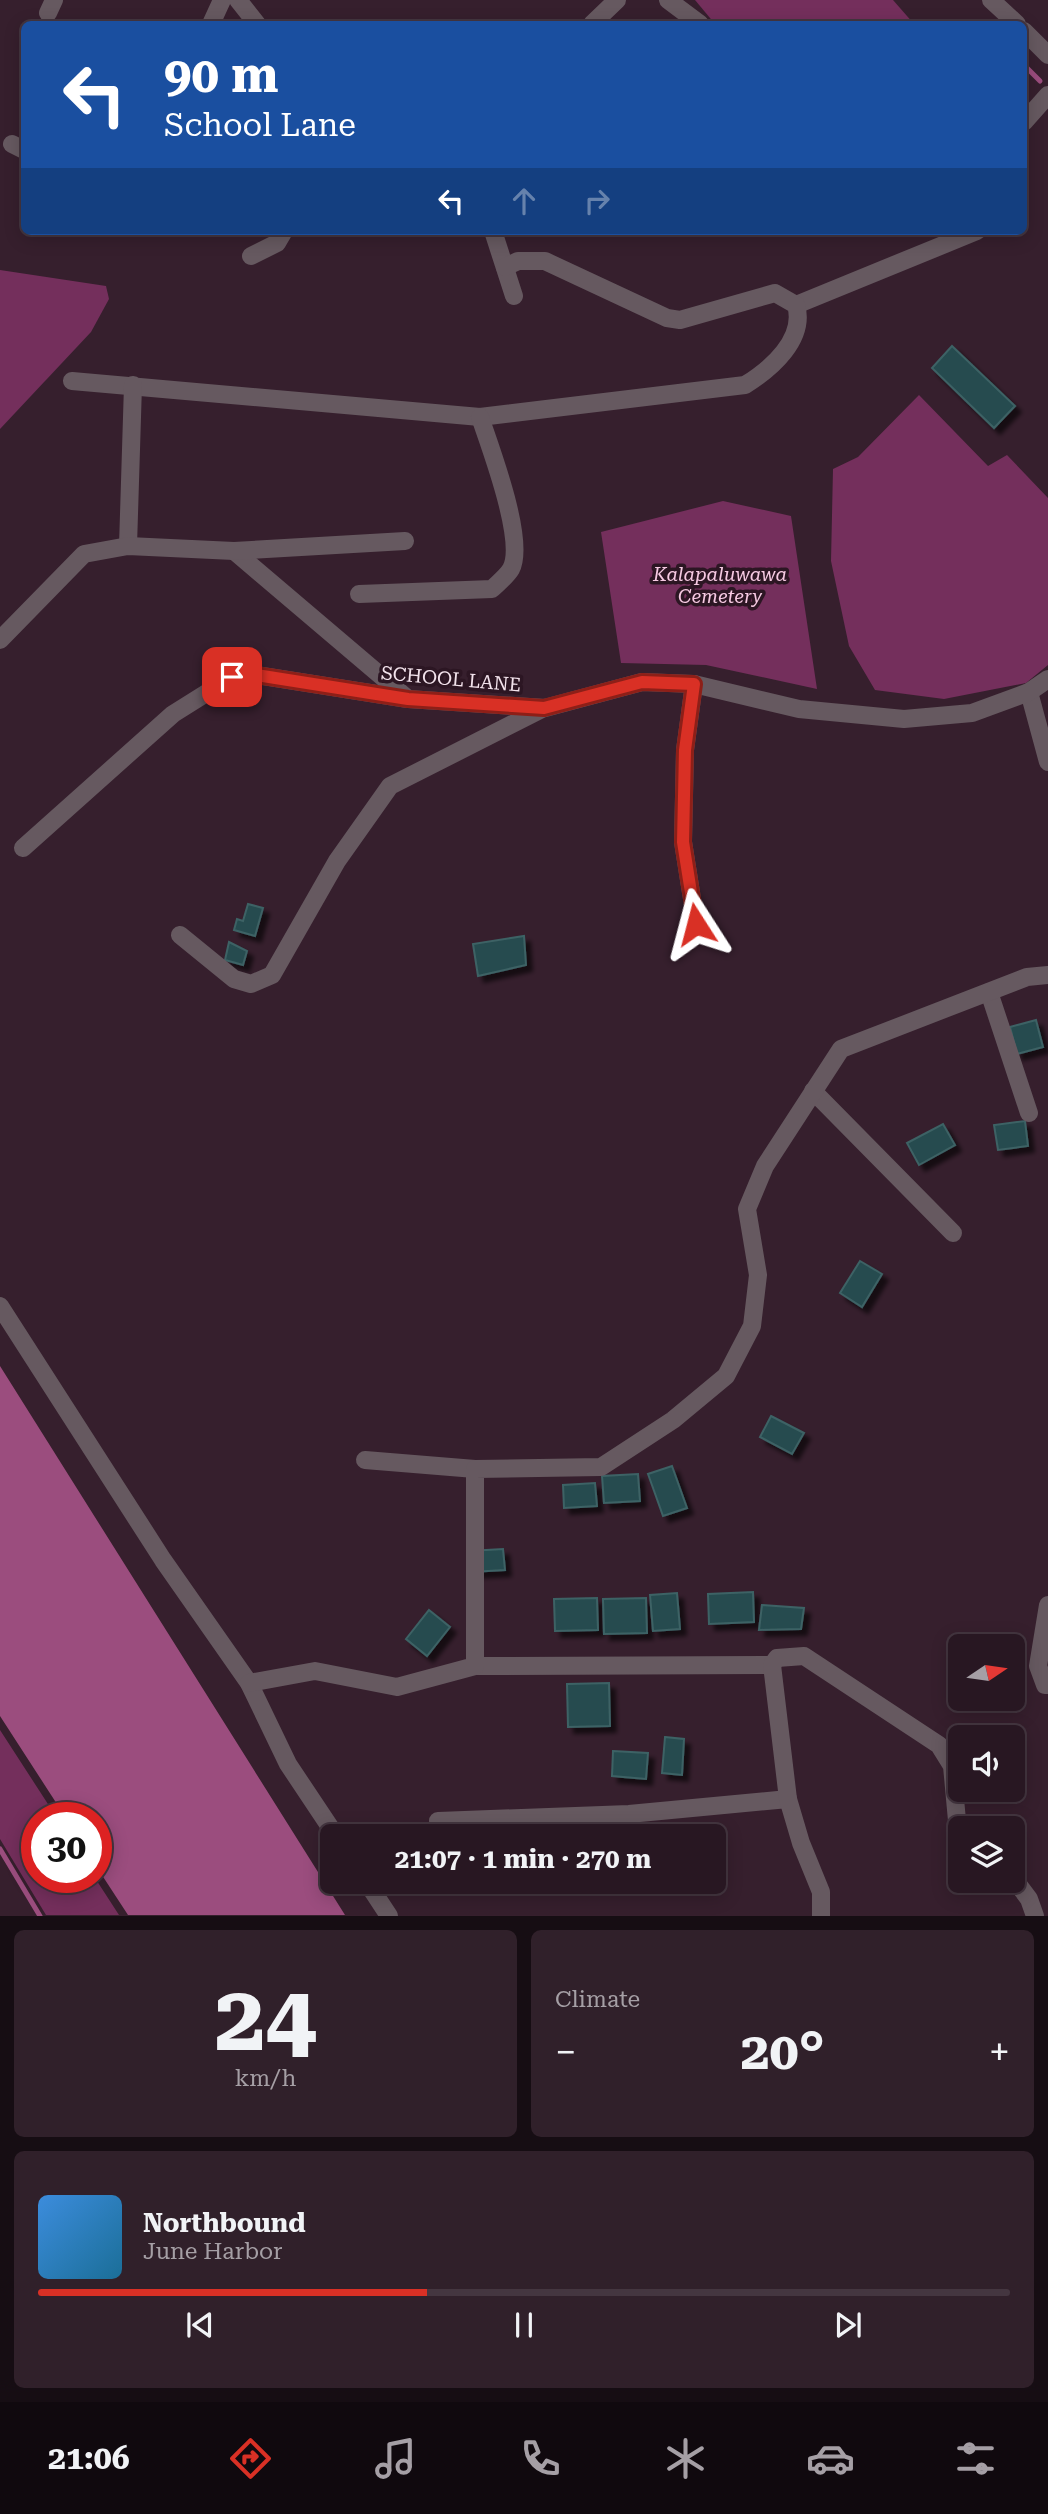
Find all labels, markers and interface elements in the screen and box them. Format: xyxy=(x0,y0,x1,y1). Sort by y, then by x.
text: 90 m xyxy=(164,47,279,104)
icon: left xyxy=(49,49,140,140)
text: School Lane xyxy=(164,106,356,144)
icon: left xyxy=(432,182,470,220)
icon: ahead xyxy=(505,182,543,220)
icon: right xyxy=(578,182,616,220)
park label: Kalapaluwawa Cemetery xyxy=(652,563,787,608)
pin xyxy=(202,647,262,707)
icon: arrive xyxy=(213,658,251,696)
street label: SCHOOL LANE xyxy=(380,661,522,697)
position arrow xyxy=(659,887,733,961)
north arrow xyxy=(948,1634,1026,1712)
map controls xyxy=(948,1634,1025,1893)
button: sound xyxy=(948,1725,1025,1802)
speed limit sign: 30 xyxy=(21,1802,112,1893)
button: layers xyxy=(948,1816,1025,1893)
text: 21:07 · 1 min · 270 m xyxy=(395,1844,651,1874)
text: 24 xyxy=(215,1966,316,2072)
text: Climate xyxy=(555,1986,640,2013)
text: 20° xyxy=(740,2021,825,2082)
text: − xyxy=(555,2030,576,2074)
text: + xyxy=(989,2030,1010,2074)
text: km/h xyxy=(235,2065,296,2092)
text: Northbound xyxy=(143,2208,306,2238)
text: June Harbor xyxy=(143,2238,283,2265)
icon: previous xyxy=(181,2306,219,2344)
icon: pause xyxy=(505,2306,543,2344)
icon: next xyxy=(829,2306,867,2344)
icon: directions xyxy=(226,2434,275,2483)
icon: music xyxy=(371,2434,420,2483)
icon: phone xyxy=(516,2434,565,2483)
icon: climate xyxy=(661,2434,710,2483)
icon: car xyxy=(806,2434,855,2483)
icon: filters xyxy=(951,2434,1000,2483)
text: 21:06 xyxy=(48,2439,130,2477)

